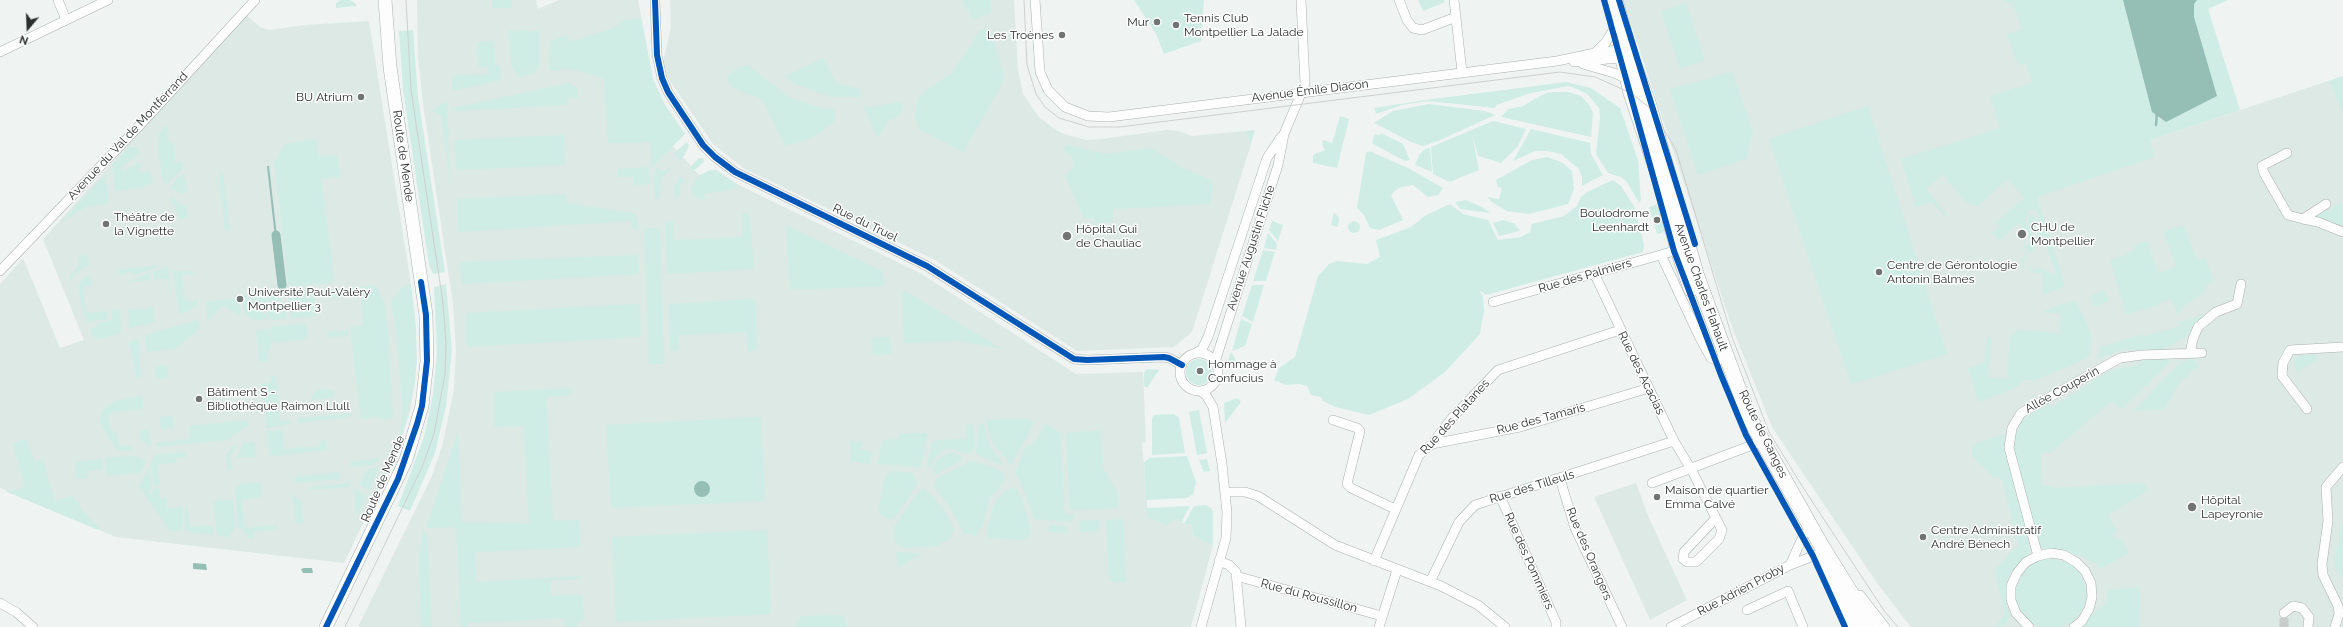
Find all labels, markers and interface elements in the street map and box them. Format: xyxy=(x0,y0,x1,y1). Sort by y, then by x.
north arrow xyxy=(8,8,48,48)
place label: Tennis Club Montpellier La Jalade xyxy=(1184,11,1304,39)
place label: Mur xyxy=(1127,15,1149,29)
marker: Mur xyxy=(1152,17,1162,27)
marker: Tennis Club Montpellier La Jalade xyxy=(1171,20,1181,30)
place label: Les Troènes xyxy=(987,28,1054,42)
marker: Les Troènes xyxy=(1057,30,1067,40)
text: N xyxy=(18,32,30,47)
street label: Avenue du Val de Montferrand xyxy=(65,69,191,203)
street label: Avenue Émile Diacon xyxy=(1251,77,1369,105)
place label: BU Atrium xyxy=(296,90,353,104)
marker: BU Atrium xyxy=(356,92,366,102)
street label: Route de Mende xyxy=(389,109,417,203)
street label: Avenue Augustin Fliche xyxy=(1224,184,1278,312)
street label: Rue du Truel xyxy=(830,201,900,245)
place label: Boulodrome Leenhardt xyxy=(1580,206,1649,234)
place label: Théâtre de la Vignette xyxy=(114,210,175,238)
marker: Boulodrome Leenhardt xyxy=(1652,215,1662,225)
marker: Théâtre de la Vignette xyxy=(101,219,111,229)
place label: CHU de Montpellier xyxy=(2031,220,2094,248)
street label: Avenue Charles Flahault xyxy=(1671,221,1731,353)
place label: Hôpital Gui de Chauliac xyxy=(1076,222,1141,250)
marker: CHU de Montpellier xyxy=(2016,228,2028,240)
marker: Hôpital Gui de Chauliac xyxy=(1061,230,1073,242)
street label: Rue des Palmiers xyxy=(1537,256,1633,296)
place label: Centre de Gérontologie Antonin Balmes xyxy=(1887,258,2017,286)
marker: Centre de Gérontologie Antonin Balmes xyxy=(1874,267,1884,277)
place label: Université Paul-Valéry Montpellier 3 xyxy=(248,285,370,313)
marker: Université Paul-Valéry Montpellier 3 xyxy=(235,294,245,304)
street label: Rue des Acacias xyxy=(1615,329,1667,417)
place label: Hommage à Confucius xyxy=(1208,357,1277,385)
street label: Allée Couperin xyxy=(2022,364,2102,416)
marker: Hommage à Confucius xyxy=(1195,366,1205,376)
street label: Rue des Platanes xyxy=(1418,377,1492,457)
place label: Bâtiment S - Bibliothèque Raimon Llull xyxy=(207,385,350,413)
street label: Route de Ganges xyxy=(1736,388,1790,480)
marker: Bâtiment S - Bibliothèque Raimon Llull xyxy=(194,394,204,404)
street label: Rue des Tamaris xyxy=(1495,400,1587,438)
street label: Route de Mende xyxy=(358,434,408,524)
street label: Rue des Tilleuls xyxy=(1488,467,1576,507)
place label: Maison de quartier Emma Calvé xyxy=(1665,483,1768,511)
marker: Maison de quartier Emma Calvé xyxy=(1652,492,1662,502)
place label: Hôpital Lapeyronie xyxy=(2201,493,2263,521)
marker: Hôpital Lapeyronie xyxy=(2186,501,2198,513)
street label: Rue des Orangers xyxy=(1563,505,1615,603)
street label: Rue des Pommiers xyxy=(1501,510,1557,612)
place label: Centre Administratif André Bénech xyxy=(1931,523,2041,551)
marker: Centre Administratif André Bénech xyxy=(1918,532,1928,542)
street label: Rue Adrien Proby xyxy=(1695,561,1787,619)
street label: Rue du Roussillon xyxy=(1259,576,1359,616)

